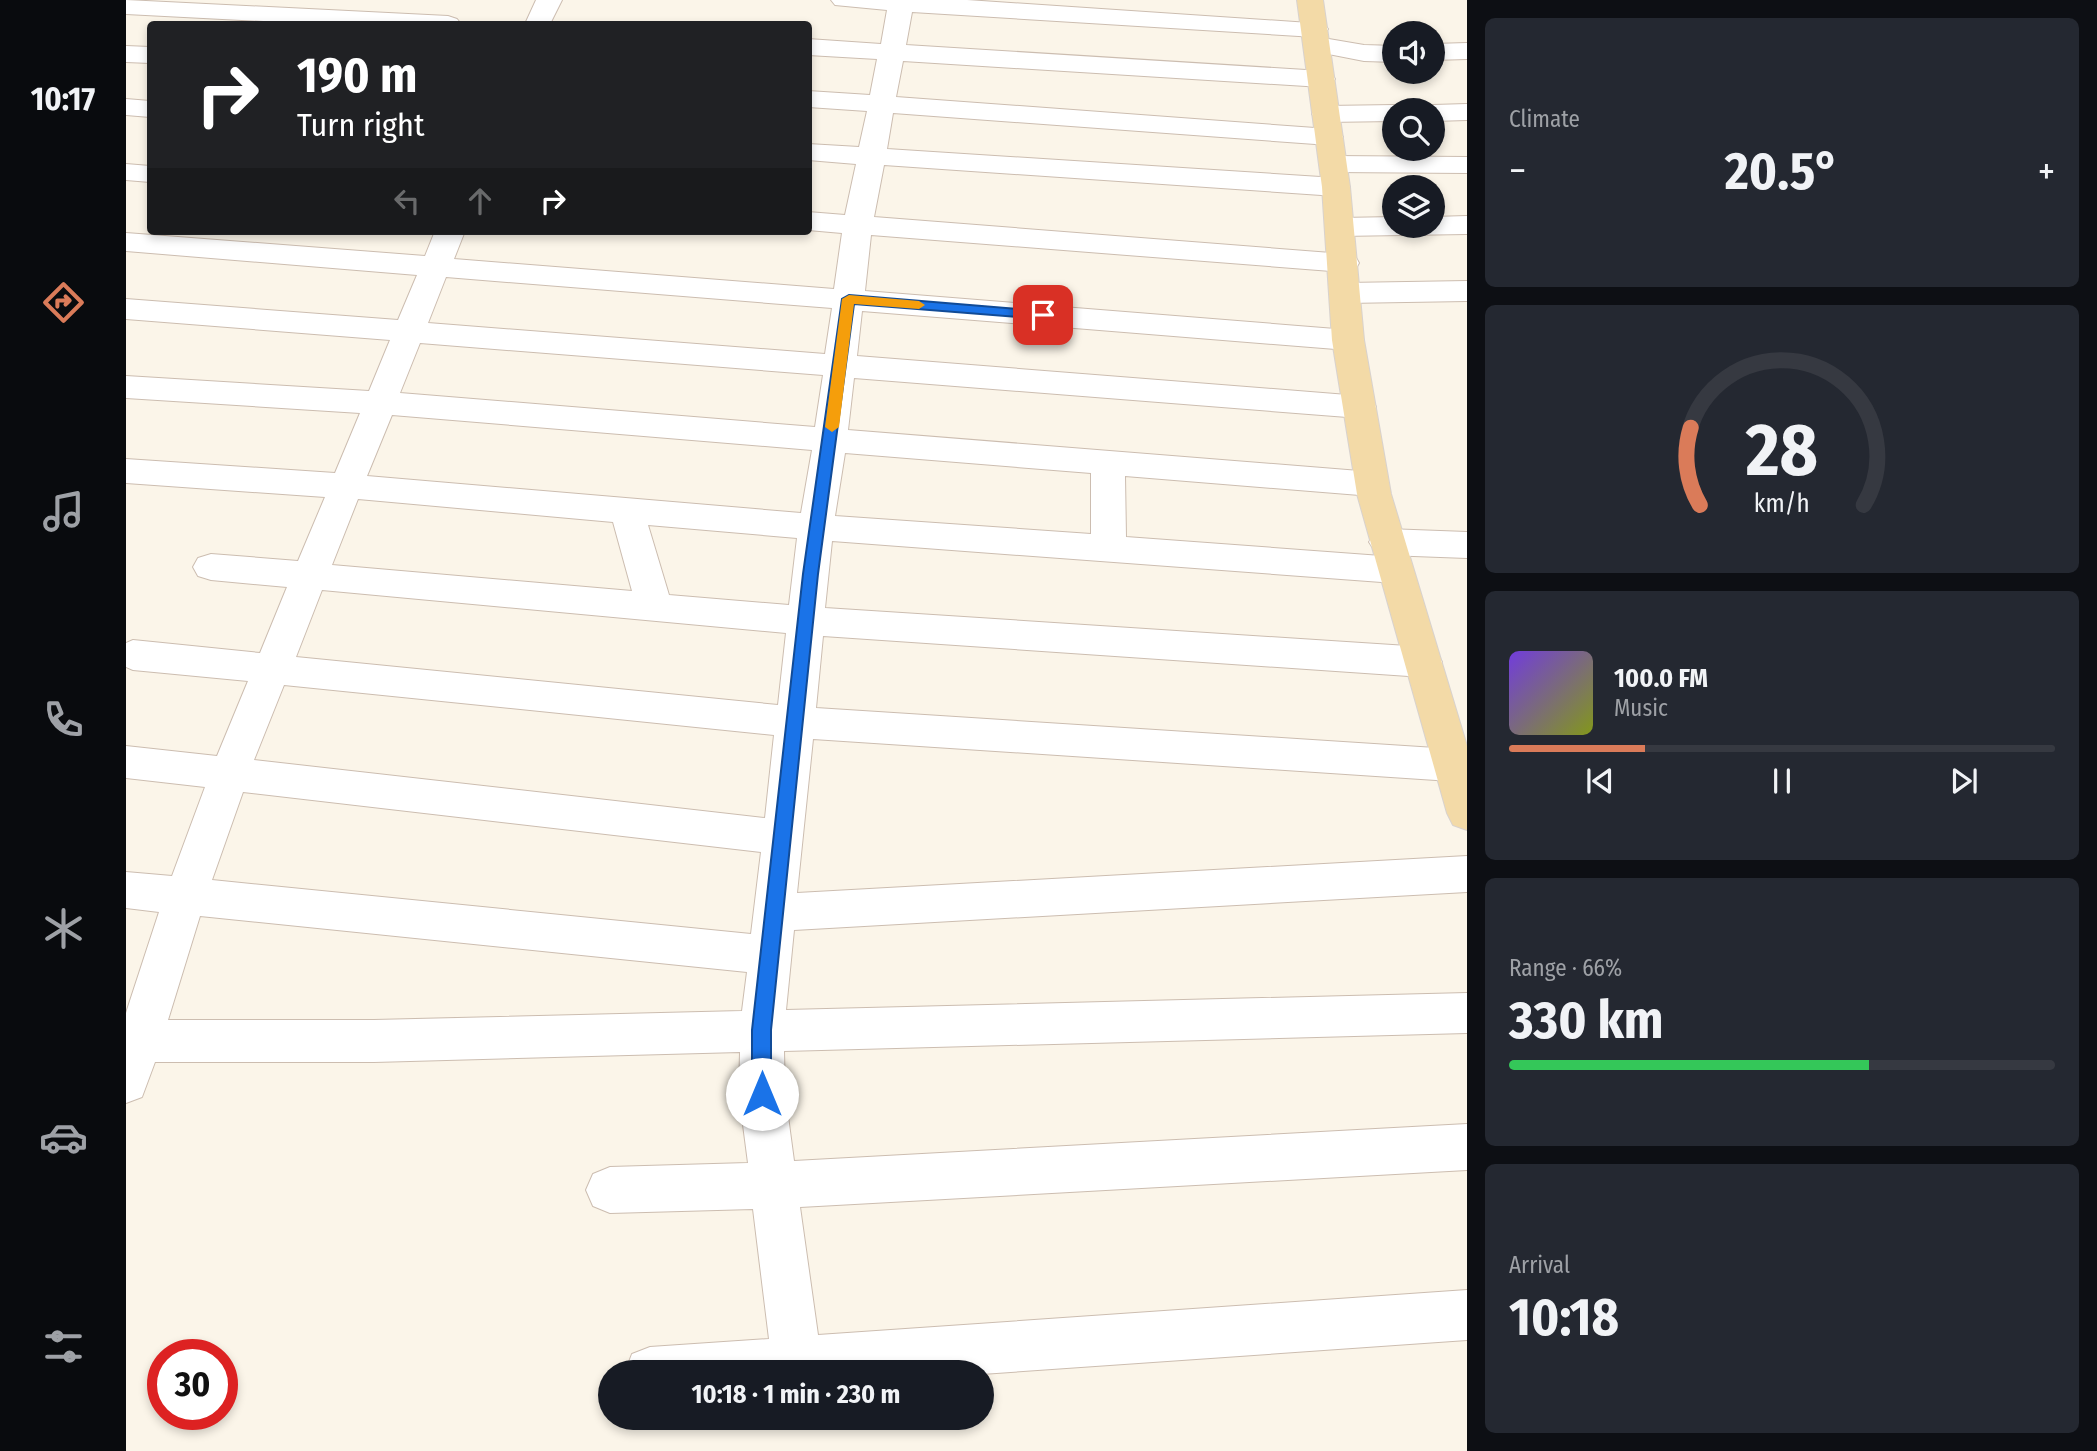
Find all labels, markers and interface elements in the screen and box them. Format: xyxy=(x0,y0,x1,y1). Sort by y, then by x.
map controls xyxy=(1382,21,1445,238)
button: sound xyxy=(1382,21,1445,84)
text: 190 m xyxy=(297,46,417,105)
icon: right xyxy=(182,49,273,140)
text: 10:17 xyxy=(31,80,95,118)
button: search xyxy=(1382,98,1445,161)
text: Climate xyxy=(1509,105,1580,133)
text: Turn right xyxy=(297,106,424,144)
text: 20.5° xyxy=(1725,140,1839,203)
text: − xyxy=(1509,148,1526,194)
text: + xyxy=(2038,148,2055,194)
button: layers xyxy=(1382,175,1445,238)
icon: left xyxy=(388,182,426,220)
icon: ahead xyxy=(461,182,499,220)
icon: right xyxy=(534,182,572,220)
icon: directions xyxy=(39,278,88,327)
pin xyxy=(1013,285,1073,345)
icon: arrive xyxy=(1024,296,1062,334)
text: 28 xyxy=(1745,407,1818,494)
icon: music xyxy=(39,487,88,536)
text: km/h xyxy=(1754,489,1810,519)
text: 100.0 FM xyxy=(1614,663,1708,694)
text: Music xyxy=(1614,694,1668,722)
icon: phone xyxy=(39,695,88,744)
icon: previous xyxy=(1581,762,1619,800)
icon: pause xyxy=(1763,762,1801,800)
icon: next xyxy=(1945,762,1983,800)
icon: climate xyxy=(39,904,88,953)
text: Range · 66% xyxy=(1509,954,1622,982)
text: 330 km xyxy=(1509,989,1664,1052)
position arrow xyxy=(725,1057,799,1131)
icon: car xyxy=(39,1113,88,1162)
text: Arrival xyxy=(1509,1251,1570,1279)
text: 10:18 xyxy=(1509,1286,1619,1349)
icon: filters xyxy=(39,1322,88,1371)
speed limit sign: 30 xyxy=(147,1339,238,1430)
text: 10:18 · 1 min · 230 m xyxy=(692,1379,900,1410)

